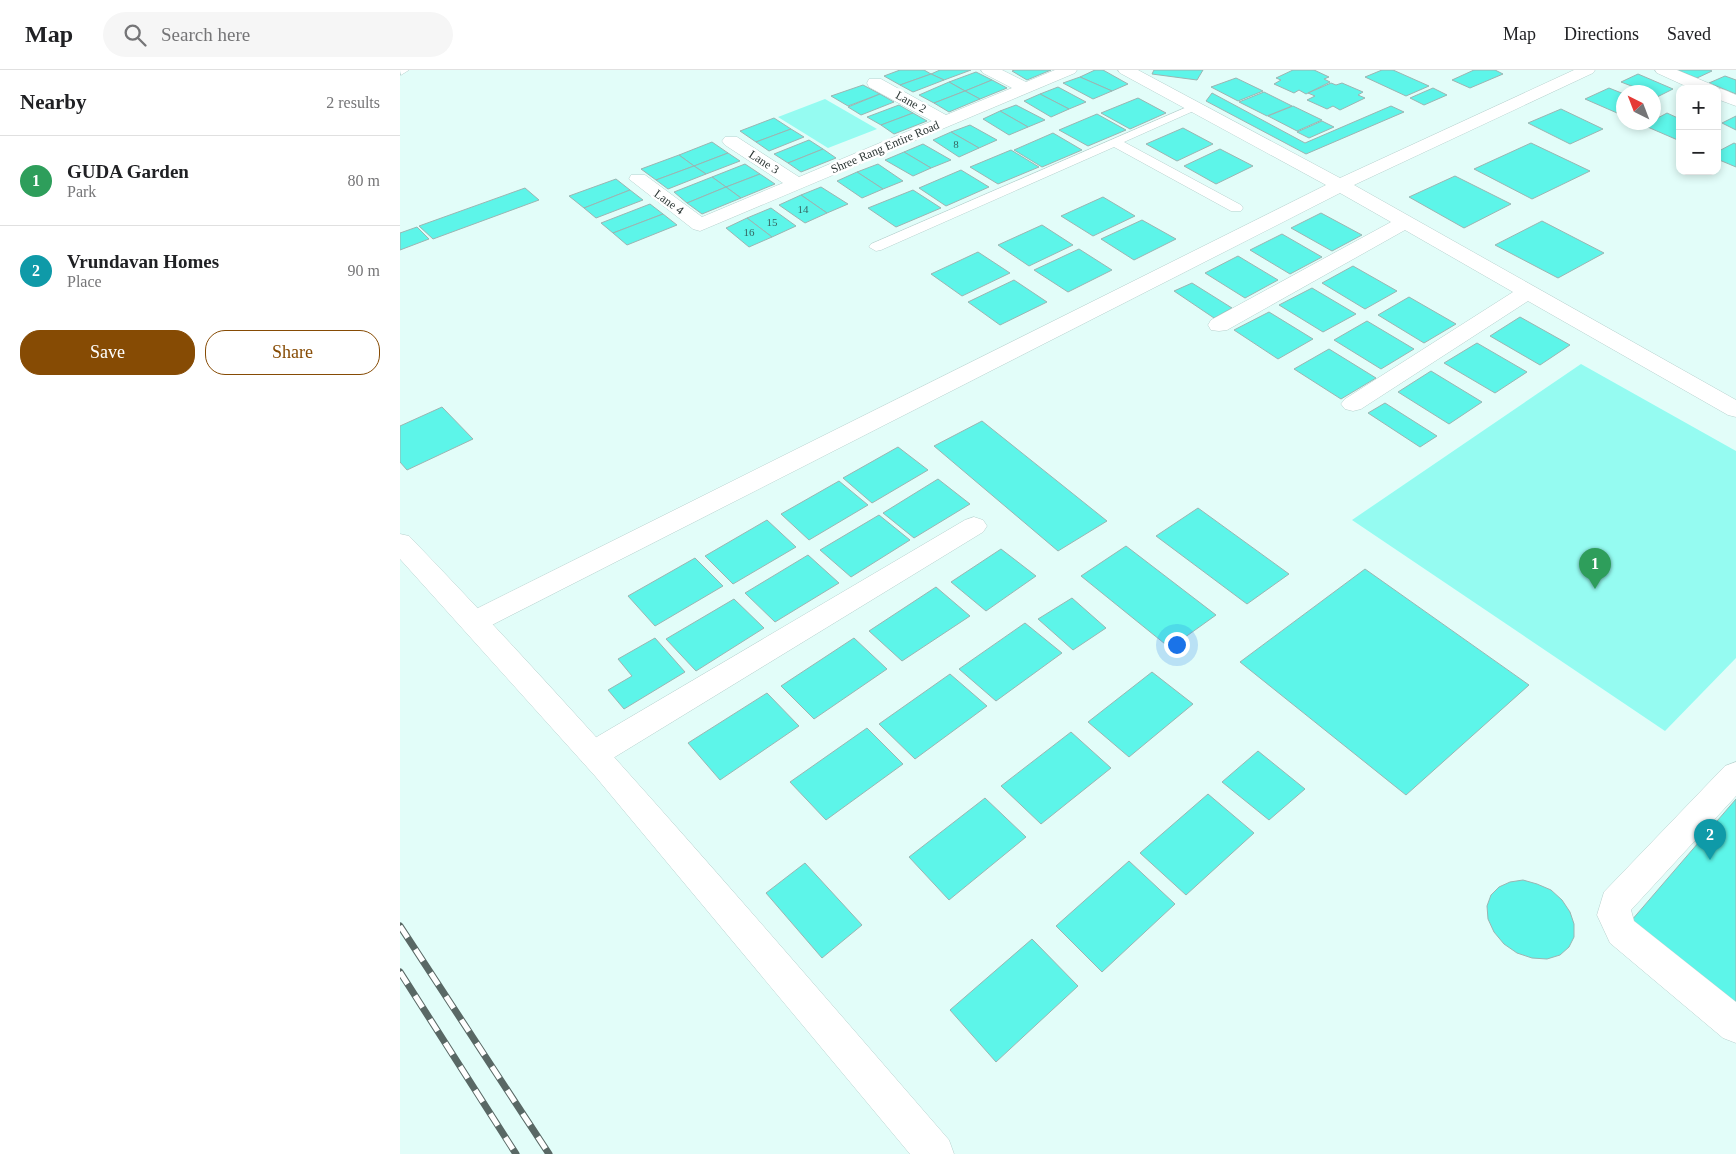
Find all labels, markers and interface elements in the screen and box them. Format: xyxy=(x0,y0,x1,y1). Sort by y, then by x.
search box xyxy=(103,12,453,57)
text: Map xyxy=(25,21,73,47)
icon: search xyxy=(121,21,149,49)
text: Search here xyxy=(161,24,250,45)
text: Map xyxy=(1503,24,1536,44)
text: Directions xyxy=(1564,24,1639,44)
text: Saved xyxy=(1667,24,1711,44)
north arrow xyxy=(1616,85,1661,130)
map controls xyxy=(1676,85,1721,175)
button: + xyxy=(1676,85,1721,130)
street label: Lane 2 xyxy=(893,88,929,116)
text: Nearby xyxy=(20,90,87,114)
text: 2 results xyxy=(326,94,380,111)
street label: Shree Rang Entire Road xyxy=(829,118,941,176)
button: − xyxy=(1676,130,1721,175)
house number: 8 xyxy=(953,138,959,150)
street label: Lane 3 xyxy=(746,147,782,177)
text: GUDA Garden xyxy=(67,161,189,182)
text: 1 xyxy=(32,172,40,189)
text: 80 m xyxy=(348,172,380,189)
text: Park xyxy=(67,183,96,200)
street label: Lane 4 xyxy=(652,187,686,217)
house number: 14 xyxy=(798,203,809,215)
house number: 15 xyxy=(767,216,778,228)
house number: 16 xyxy=(744,226,755,238)
text: Vrundavan Homes xyxy=(67,251,219,272)
text: 2 xyxy=(32,262,40,279)
text: 90 m xyxy=(348,262,380,279)
text: Place xyxy=(67,273,102,290)
button: Save xyxy=(20,330,195,375)
button: Share xyxy=(205,330,380,375)
pin: 1 xyxy=(1579,548,1611,589)
your location xyxy=(1164,632,1190,658)
pin: 2 xyxy=(1694,819,1726,860)

